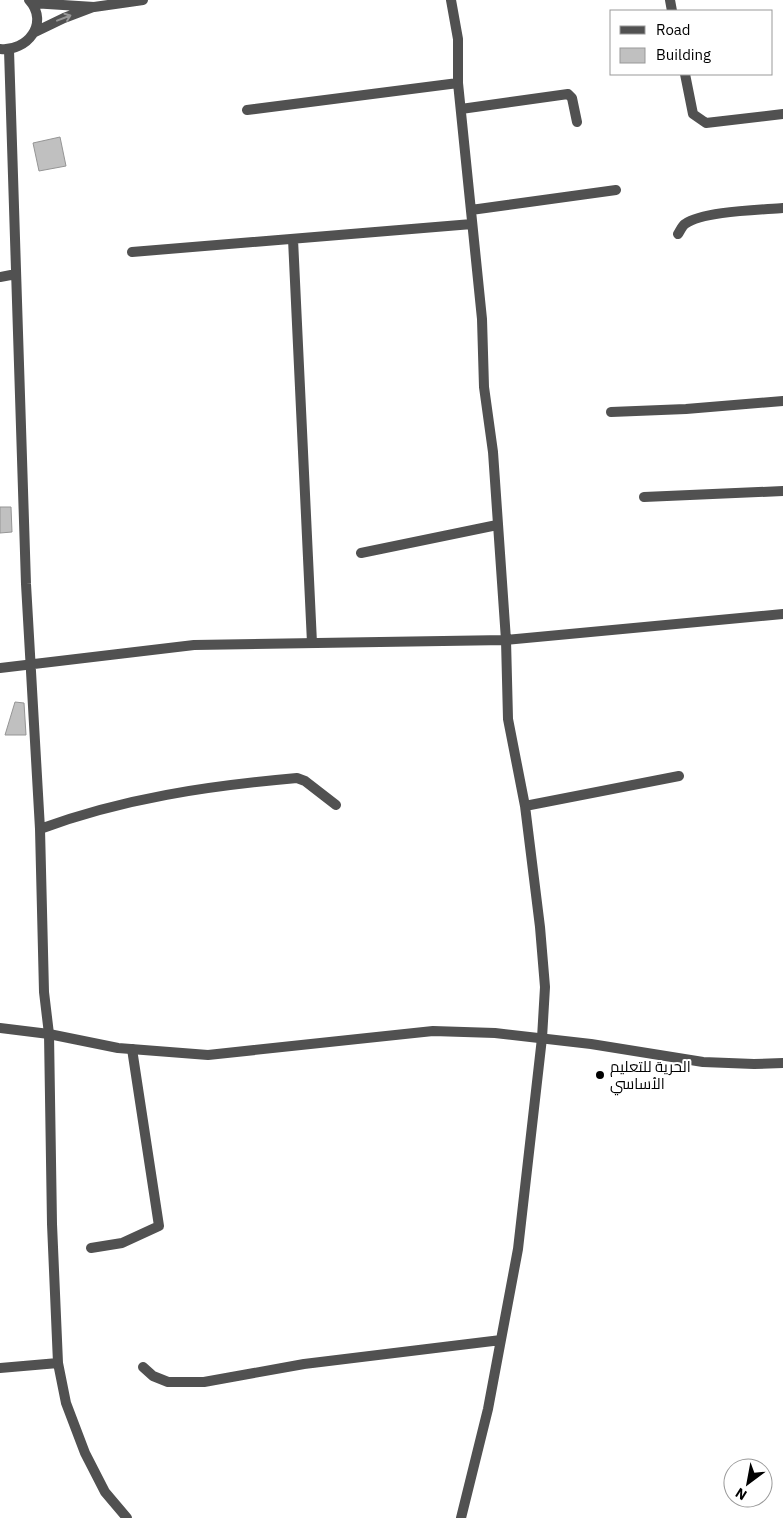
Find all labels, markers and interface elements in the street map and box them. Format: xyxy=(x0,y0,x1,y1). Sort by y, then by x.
legend xyxy=(610,10,773,75)
one-way arrow xyxy=(56,13,71,22)
text: Road xyxy=(656,20,691,39)
text: Building xyxy=(656,45,711,64)
place label: الحرية للتعليم الأساسي xyxy=(610,1057,691,1096)
marker: الحرية للتعليم الأساسي xyxy=(594,1069,606,1081)
north arrow xyxy=(723,1458,773,1508)
text: N xyxy=(732,1484,750,1504)

